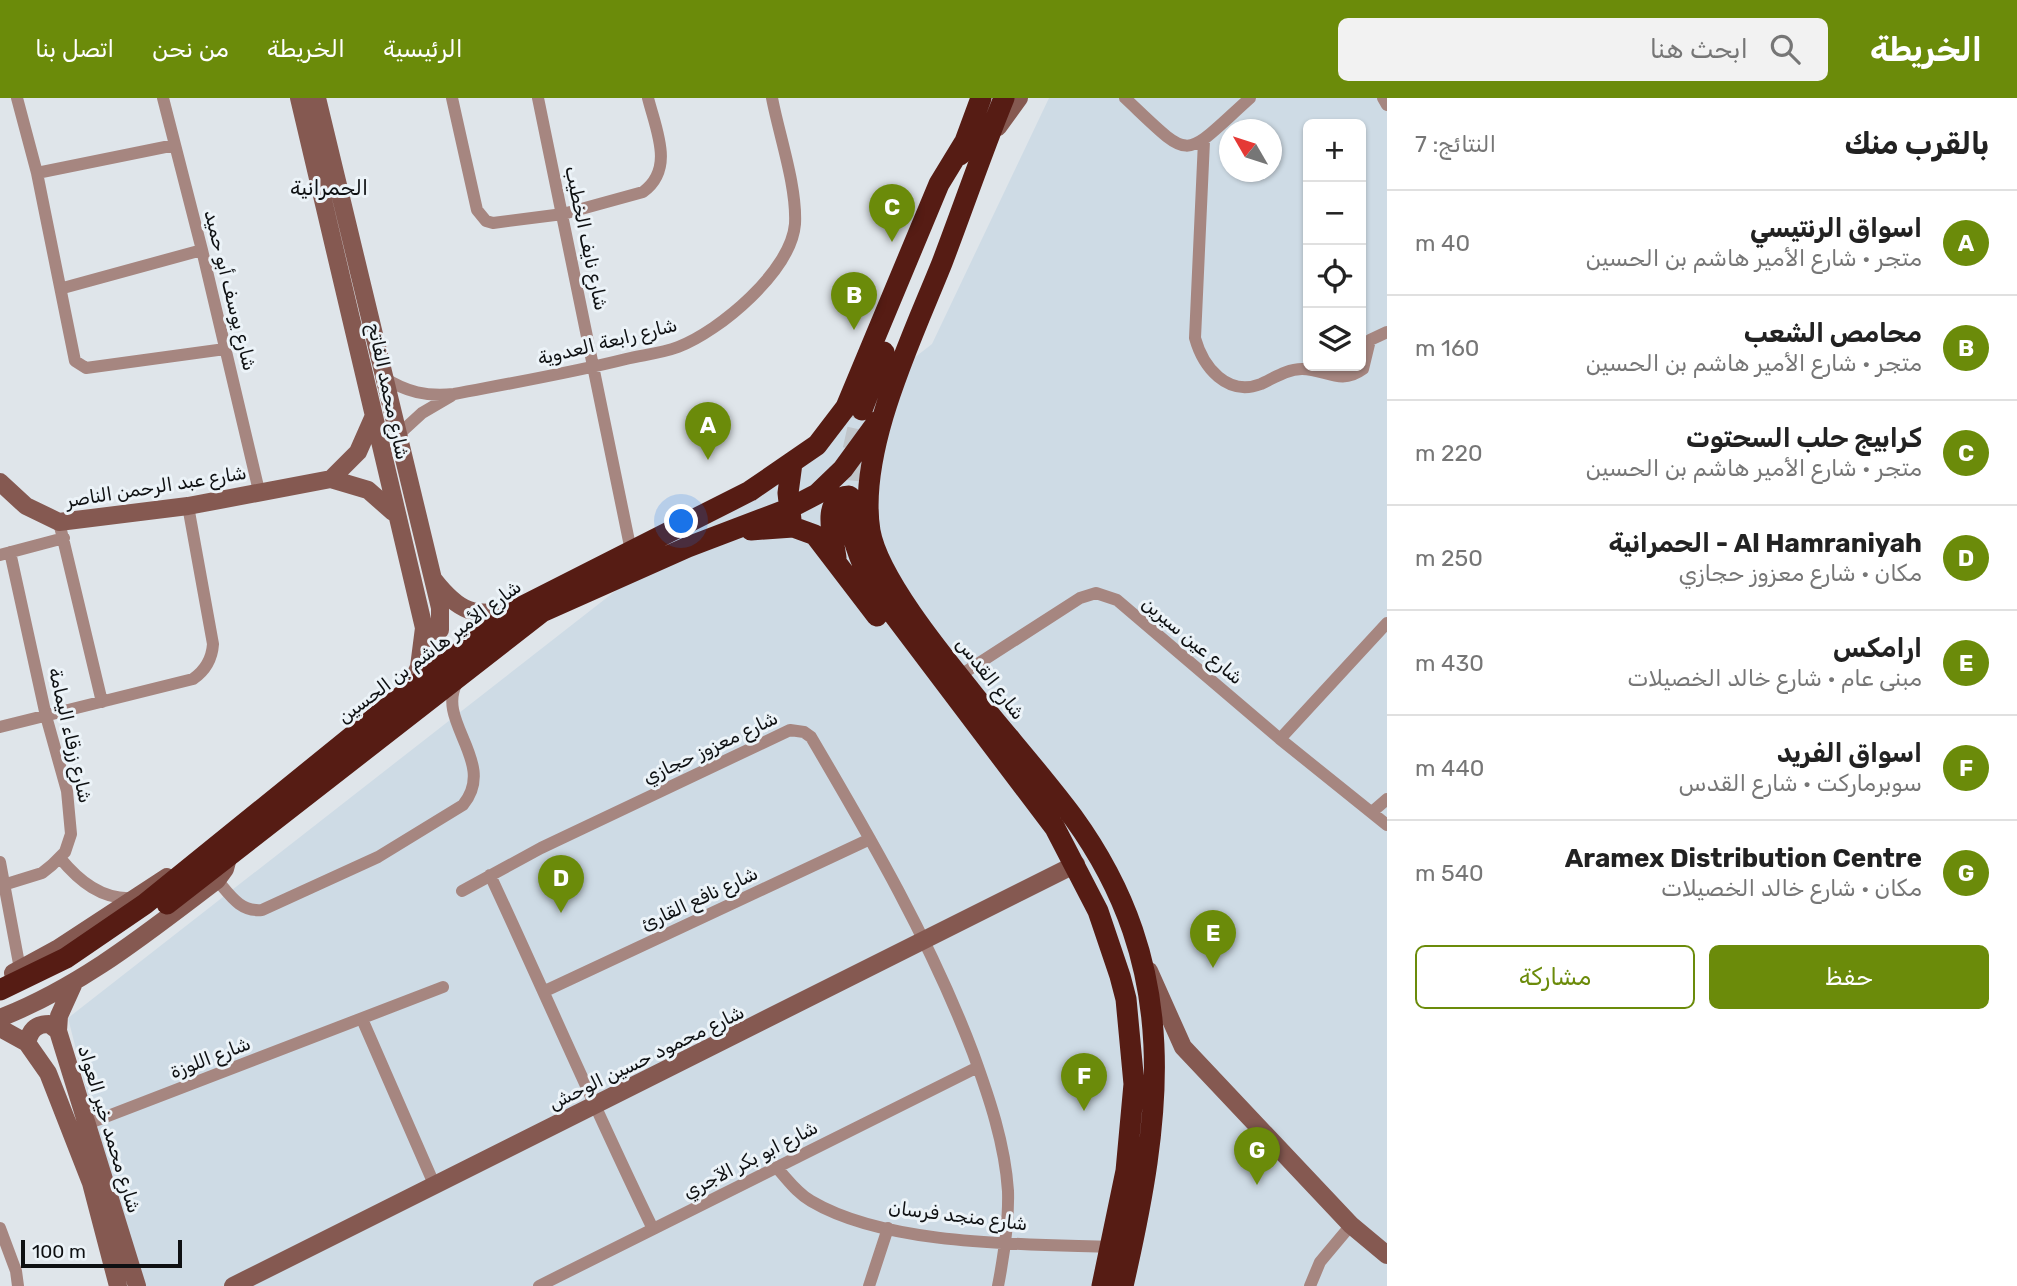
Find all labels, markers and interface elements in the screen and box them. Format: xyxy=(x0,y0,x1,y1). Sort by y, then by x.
search box xyxy=(1338,18,1828,81)
icon: search xyxy=(1766,30,1804,68)
text: الخريطة xyxy=(1870,30,1982,69)
text: ابحث هنا xyxy=(1650,34,1748,65)
text: اتصل بنا xyxy=(35,35,114,63)
text: من نحن xyxy=(152,35,229,63)
text: الخريطة xyxy=(267,35,345,63)
text: الرئيسية xyxy=(383,35,463,63)
north arrow xyxy=(1219,119,1282,182)
map controls xyxy=(1303,119,1366,371)
button: + xyxy=(1303,119,1366,182)
text: بالقرب منك xyxy=(1844,126,1989,162)
text: النتائج: 7 xyxy=(1415,130,1496,158)
street label: شارع نايف الخطيب xyxy=(558,164,613,313)
district label: الحمرانية xyxy=(290,175,368,200)
button: − xyxy=(1303,182,1366,245)
pin: C xyxy=(869,184,915,242)
street label: شارع يوسف أبو حميد xyxy=(197,207,262,373)
text: اسواق الرنتيسي xyxy=(1750,213,1922,244)
text: 40 m xyxy=(1415,229,1470,257)
text: A xyxy=(1958,229,1974,257)
text: متجر · شارع الأمير هاشم بن الحسين xyxy=(1586,244,1922,272)
button: locate xyxy=(1303,245,1366,308)
pin: B xyxy=(831,272,877,330)
button: layers xyxy=(1303,308,1366,371)
street label: شارع رابعة العدوية xyxy=(535,313,680,372)
text: محامص الشعب xyxy=(1744,318,1922,349)
street label: شارع محمد الفاتح xyxy=(361,320,414,462)
text: 160 m xyxy=(1415,334,1479,362)
text: B xyxy=(1958,334,1974,362)
text: متجر · شارع الأمير هاشم بن الحسين xyxy=(1586,349,1922,377)
pin: A xyxy=(685,402,731,460)
text: كرابيج حلب السحتوت xyxy=(1686,423,1922,454)
text: 220 m xyxy=(1415,439,1483,467)
text: C xyxy=(1958,439,1974,467)
text: متجر · شارع الأمير هاشم بن الحسين xyxy=(1586,454,1922,482)
street label: شارع عبد الرحمن الناصر xyxy=(63,461,248,514)
your location xyxy=(664,504,698,538)
text: Al Hamraniyah - الحمرانية xyxy=(1609,528,1922,559)
text: 250 m xyxy=(1415,544,1483,572)
text: D xyxy=(1958,544,1974,572)
text: مكان · شارع معزوز حجازي xyxy=(1678,559,1922,587)
street label: شارع الأمير هاشم بن الحسين xyxy=(333,575,527,730)
street label: شارع عين سيرين xyxy=(1136,592,1248,691)
street label: شارع القدس xyxy=(950,632,1030,725)
text: ارامكس xyxy=(1833,633,1922,664)
text: 430 m xyxy=(1415,649,1484,677)
text: E xyxy=(1959,649,1973,677)
text: مبنى عام · شارع خالد الخصيلات xyxy=(1627,664,1922,692)
street label: شارع زرقاء اليمامة xyxy=(42,665,97,806)
street label: شارع معزوز حجازي xyxy=(639,706,782,791)
text: اسواق الفريد xyxy=(1777,738,1922,769)
text: 440 m xyxy=(1415,754,1484,782)
text: F xyxy=(1959,754,1973,782)
text: سوبرماركت · شارع القدس xyxy=(1679,769,1922,797)
text: Aramex Distribution Centre xyxy=(1565,843,1922,874)
pin: D xyxy=(538,855,584,913)
text: 540 m xyxy=(1415,859,1484,887)
text: G xyxy=(1958,859,1974,887)
street label: شارع نافع القارئ xyxy=(637,861,762,937)
text: مكان · شارع خالد الخصيلات xyxy=(1661,874,1922,902)
pin: E xyxy=(1190,910,1236,968)
button: مشاركة xyxy=(1415,945,1695,1009)
button: حفظ xyxy=(1709,945,1989,1009)
street label: شارع محمود حسين الوحش xyxy=(545,1000,749,1117)
street label: شارع اللوزة xyxy=(167,1032,254,1085)
street label: شارع محمد خير العواد xyxy=(71,1043,146,1216)
pin: F xyxy=(1061,1053,1107,1111)
street label: شارع ابو بكر الآجري xyxy=(679,1115,823,1205)
pin: G xyxy=(1234,1127,1280,1185)
street label: شارع منجد فرسان xyxy=(887,1196,1029,1237)
scale bar xyxy=(21,1237,182,1269)
text: 100 m xyxy=(32,1240,86,1263)

